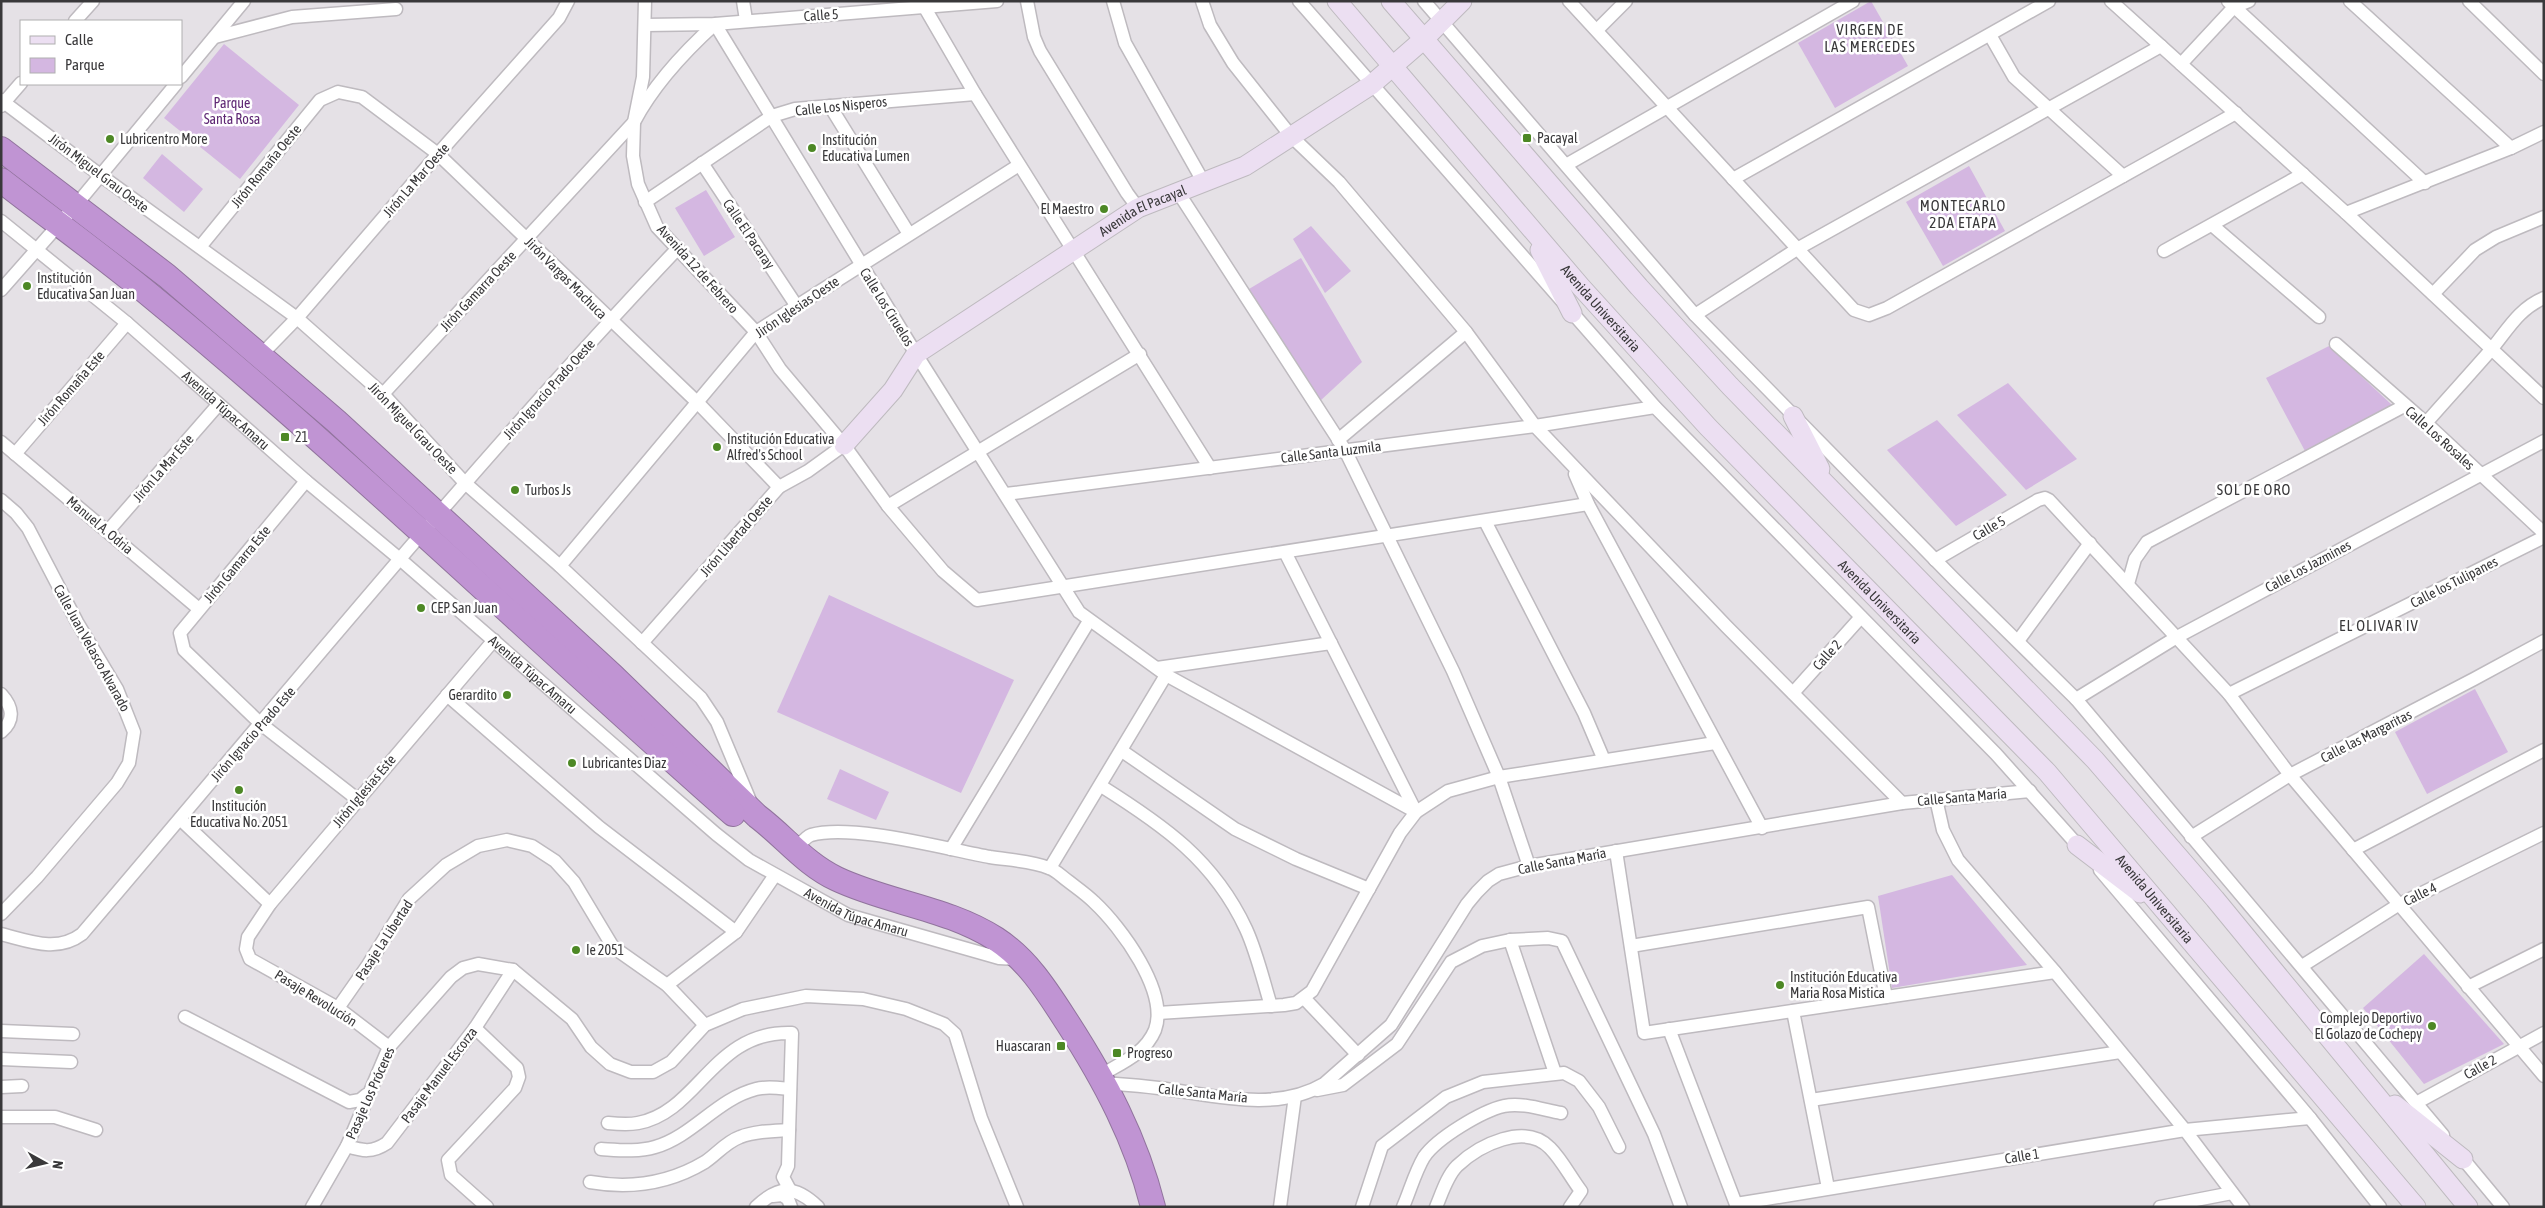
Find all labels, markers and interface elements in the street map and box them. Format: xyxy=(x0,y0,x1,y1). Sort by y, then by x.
street label: Calle 5 xyxy=(803,6,839,24)
legend xyxy=(20,20,182,85)
district label: VIRGEN DE LAS MERCEDES xyxy=(1824,21,1916,55)
text: Calle xyxy=(65,31,94,48)
text: Parque xyxy=(65,56,105,73)
street label: Calle Los Nisperos xyxy=(794,93,888,119)
park label: Parque Santa Rosa xyxy=(204,95,260,127)
street label: Jirón Romaña Oeste xyxy=(228,121,304,211)
street label: Jirón Miguel Grau Oeste xyxy=(46,130,152,216)
place label: Pacayal xyxy=(1537,130,1578,146)
place label: Lubricentro More xyxy=(120,131,208,147)
place label: Institución Educativa Lumen xyxy=(822,132,910,164)
marker: Pacayal xyxy=(1521,132,1533,144)
marker: Lubricentro More xyxy=(104,133,116,145)
street label: Jirón La Mar Oeste xyxy=(380,140,452,220)
marker: Institución Educativa Lumen xyxy=(806,142,818,154)
street label: Avenida El Pacayal xyxy=(1096,182,1189,240)
street label: Calle El Pacaray xyxy=(720,196,778,272)
district label: MONTECARLO 2DA ETAPA xyxy=(1920,197,2006,231)
place label: El Maestro xyxy=(1040,201,1094,217)
marker: El Maestro xyxy=(1098,203,1110,215)
street label: Avenida 12 de Febrero xyxy=(654,221,742,317)
street label: Jirón Vargas Machuca xyxy=(522,234,610,322)
street label: Jirón Gamarra Oeste xyxy=(437,248,519,334)
street label: Avenida Universitaria xyxy=(1558,262,1644,355)
street label: Calle Los Ciruelos xyxy=(857,265,917,349)
place label: Institución Educativa San Juan xyxy=(37,270,135,302)
street label: Jirón Iglesias Oeste xyxy=(752,273,842,341)
marker: Institución Educativa San Juan xyxy=(21,280,33,292)
street label: Jirón Ignacio Prado Oeste xyxy=(500,336,598,442)
street label: Jirón Romaña Este xyxy=(34,347,108,429)
street label: Avenida Túpac Amaru xyxy=(179,368,273,453)
street label: Jirón Miguel Grau Oeste xyxy=(365,379,461,477)
street label: Calle Los Rosales xyxy=(2402,403,2478,473)
place label: 21 xyxy=(295,429,308,445)
street label: Jirón La Mar Este xyxy=(129,431,197,505)
marker: 21 xyxy=(279,431,291,443)
place label: Institución Educativa Alfred's School xyxy=(727,431,834,463)
street label: Calle Santa Luzmila xyxy=(1280,438,1382,466)
marker: Institución Educativa Alfred's School xyxy=(711,441,723,453)
district label: SOL DE ORO xyxy=(2217,481,2291,498)
place label: Turbos Js xyxy=(525,482,571,498)
marker: Turbos Js xyxy=(509,484,521,496)
street label: Jirón Libertad Oeste xyxy=(697,492,775,580)
street label: Manuel A. Odria xyxy=(64,493,136,557)
street label: Calle 5 xyxy=(1970,512,2008,544)
street label: Jirón Gamarra Este xyxy=(200,522,274,606)
street label: Calle Los Jazmines xyxy=(2262,537,2354,595)
street label: Calle los Tulipanes xyxy=(2408,553,2500,611)
street label: Avenida Universitaria xyxy=(1835,557,1924,647)
street label: Calle Juan Velasco Alvarado xyxy=(50,582,134,714)
place label: CEP San Juan xyxy=(431,600,498,616)
marker: CEP San Juan xyxy=(415,602,427,614)
district label: EL OLIVAR IV xyxy=(2339,617,2419,634)
street label: Avenida Túpac Amaru xyxy=(486,632,580,717)
street label: Calle 2 xyxy=(1809,637,1845,673)
street label: Jirón Ignacio Prado Este xyxy=(207,683,299,785)
place label: Gerardito xyxy=(448,687,497,703)
marker: Gerardito xyxy=(501,689,513,701)
street label: Calle las Margaritas xyxy=(2318,706,2414,766)
street label: Jirón Iglesias Este xyxy=(329,752,399,830)
place label: Lubricantes Diaz xyxy=(582,755,666,771)
marker: Lubricantes Diaz xyxy=(566,757,578,769)
marker: Institución Educativa No. 2051 xyxy=(233,784,245,796)
street label: Calle Santa María xyxy=(1917,785,2007,809)
place label: Institución Educativa No. 2051 xyxy=(190,798,288,830)
street label: Calle Santa María xyxy=(1516,845,1608,877)
street label: Avenida Universitaria xyxy=(2113,851,2197,946)
street label: Calle 4 xyxy=(2401,879,2440,909)
street label: Avenida Túpac Amaru xyxy=(802,884,910,940)
street label: Pasaje La Libertad xyxy=(352,897,416,983)
place label: Ie 2051 xyxy=(586,942,624,958)
marker: Ie 2051 xyxy=(570,944,582,956)
street label: Pasaje Revolución xyxy=(272,966,360,1030)
place label: Institución Educativa Maria Rosa Mistica xyxy=(1790,969,1897,1001)
marker: Institución Educativa Maria Rosa Mistica xyxy=(1774,979,1786,991)
place label: Complejo Deportivo El Golazo de Cochepy xyxy=(2314,1010,2422,1042)
marker: Complejo Deportivo El Golazo de Cochepy xyxy=(2426,1020,2438,1032)
street label: Pasaje Manuel Escorza xyxy=(398,1024,480,1126)
place label: Huascaran xyxy=(996,1038,1051,1054)
marker: Huascaran xyxy=(1055,1040,1067,1052)
street label: Pasaje Los Próceres xyxy=(342,1044,398,1142)
place label: Progreso xyxy=(1127,1045,1173,1061)
marker: Progreso xyxy=(1111,1047,1123,1059)
street label: Calle 2 xyxy=(2461,1052,2499,1082)
street label: Calle Santa María xyxy=(1158,1080,1248,1106)
north arrow xyxy=(20,1138,70,1188)
street label: Calle 1 xyxy=(2003,1145,2041,1167)
text: N xyxy=(49,1160,66,1170)

